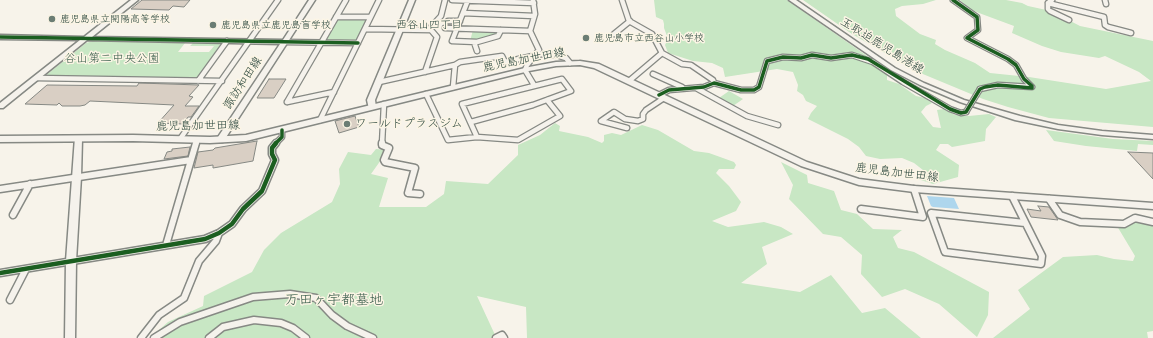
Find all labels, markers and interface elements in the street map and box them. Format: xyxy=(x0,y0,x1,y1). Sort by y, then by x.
place label: 鹿児島県立開陽高等学校 xyxy=(60,13,170,25)
marker: 鹿児島県立開陽高等学校 xyxy=(47,14,57,24)
street label: 玉取迫鹿児島港線 xyxy=(837,14,927,78)
district label: 西谷山四丁目 xyxy=(396,18,462,32)
place label: 鹿児島県立鹿児島盲学校 xyxy=(221,19,331,31)
marker: 鹿児島県立鹿児島盲学校 xyxy=(208,20,218,30)
place label: 鹿児島市立西谷山小学校 xyxy=(594,32,704,44)
marker: 鹿児島市立西谷山小学校 xyxy=(581,33,591,43)
street label: 鹿児島加世田線 xyxy=(481,45,567,75)
park label: 谷山第二中央公園 xyxy=(64,52,160,66)
street label: 諏訪和田線 xyxy=(221,54,265,112)
place label: ワールドプラスジム xyxy=(355,117,463,131)
street label: 鹿児島加世田線 xyxy=(156,118,240,134)
marker: ワールドプラスジム xyxy=(342,119,352,129)
street label: 鹿児島加世田線 xyxy=(854,161,940,185)
park label: 万田ヶ宇都墓地 xyxy=(285,292,383,308)

